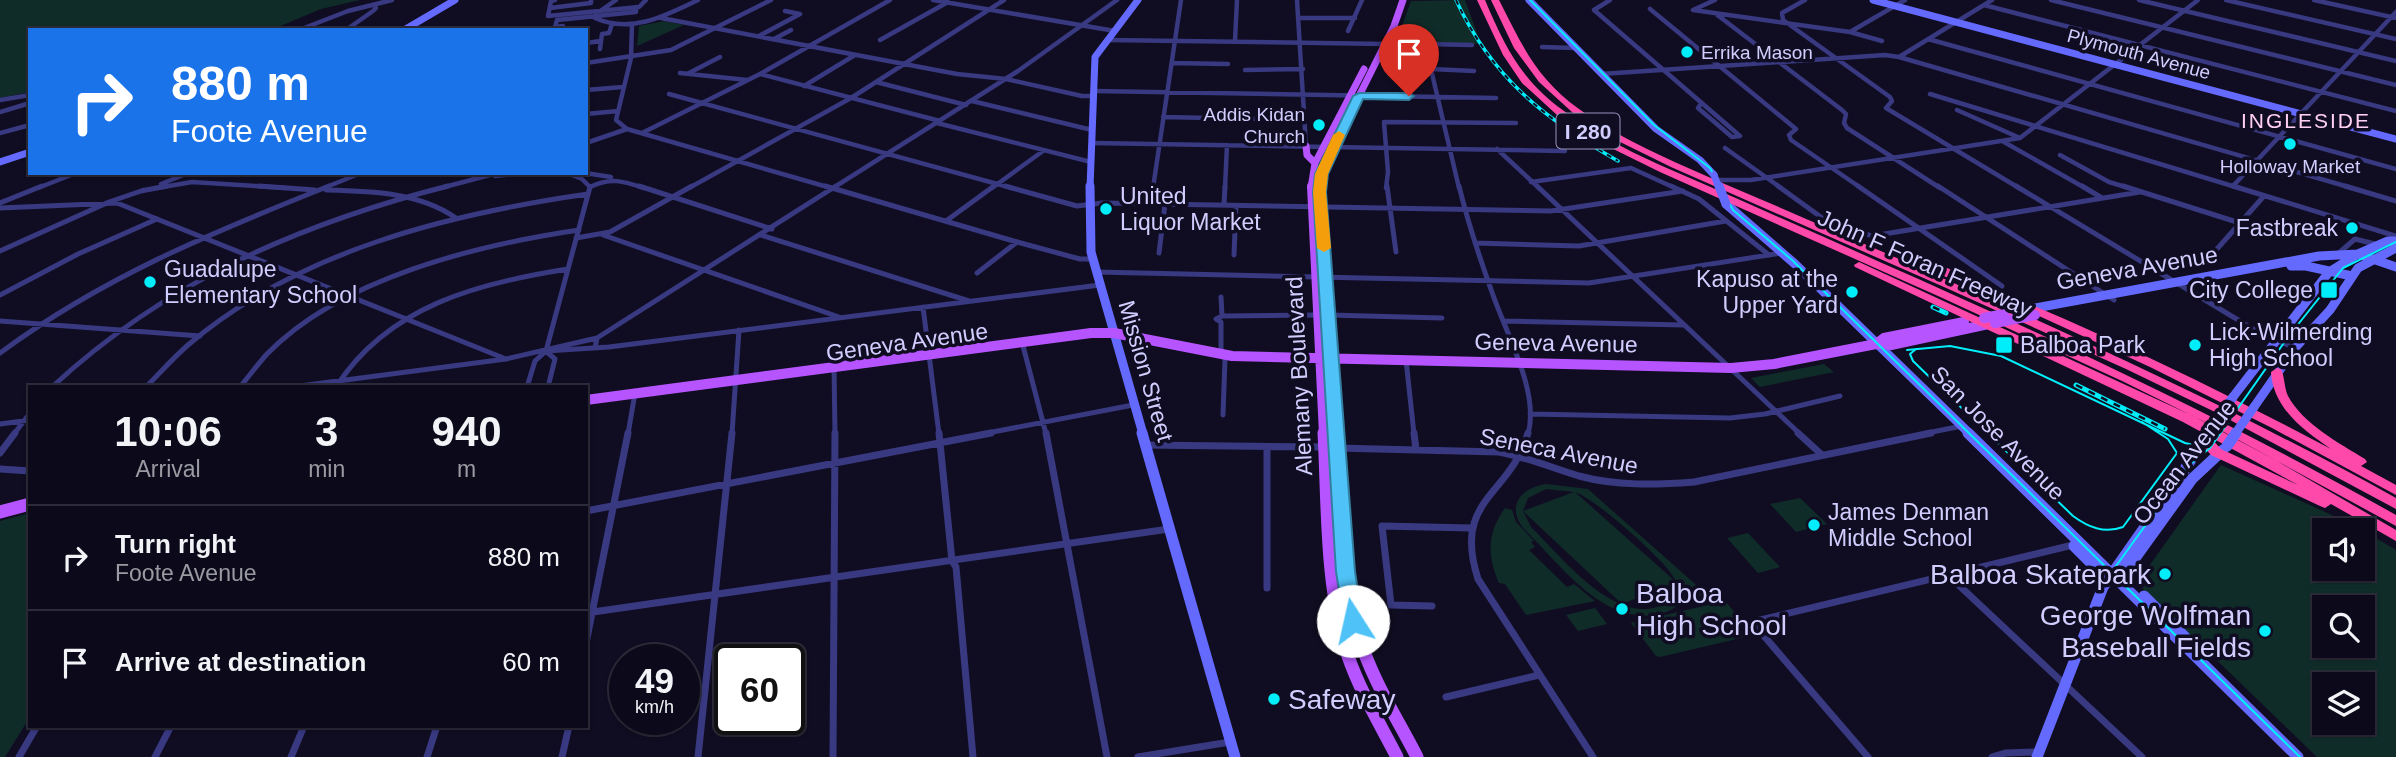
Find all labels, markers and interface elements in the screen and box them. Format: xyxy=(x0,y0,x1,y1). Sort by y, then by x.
pin xyxy=(1379,24,1439,96)
street label: Plymouth Avenue xyxy=(2065,25,2213,83)
icon: arrive xyxy=(1390,35,1428,73)
place label: Errika Mason xyxy=(1701,42,1813,63)
marker: Errika Mason xyxy=(1679,44,1695,60)
icon: right xyxy=(56,56,147,147)
text: 880 m xyxy=(171,56,310,110)
place label: Addis Kidan Church xyxy=(1204,104,1305,147)
district label: INGLESIDE xyxy=(2241,109,2371,132)
text: Foote Avenue xyxy=(171,113,368,149)
road number: I 280 xyxy=(1556,114,1620,148)
marker: Addis Kidan Church xyxy=(1311,117,1327,133)
marker: Holloway Market xyxy=(2282,136,2298,152)
place label: Holloway Market xyxy=(2220,156,2361,177)
place label: United Liquor Market xyxy=(1120,183,1261,235)
marker: United Liquor Market xyxy=(1098,201,1114,217)
street label: John F Foran Freeway xyxy=(1814,204,2036,322)
place label: Fastbreak xyxy=(2236,215,2338,241)
marker: Fastbreak xyxy=(2344,220,2360,236)
street label: Geneva Avenue xyxy=(2054,241,2220,295)
place label: Guadalupe Elementary School xyxy=(164,256,357,308)
place label: Kapuso at the Upper Yard xyxy=(1696,266,1838,318)
marker: Guadalupe Elementary School xyxy=(142,274,158,290)
street label: Alemany Boulevard xyxy=(1281,276,1317,476)
place label: City College xyxy=(2189,277,2313,303)
marker: City College xyxy=(2319,280,2339,300)
marker: Kapuso at the Upper Yard xyxy=(1844,284,1860,300)
street label: Mission Street xyxy=(1113,297,1179,445)
street label: Geneva Avenue xyxy=(824,318,990,366)
place label: Lick-Wilmerding High School xyxy=(2209,319,2373,371)
street label: Geneva Avenue xyxy=(1474,329,1638,357)
place label: Balboa Park xyxy=(2020,332,2146,358)
marker: Balboa Park xyxy=(1994,335,2014,355)
marker: Lick-Wilmerding High School xyxy=(2187,337,2203,353)
street label: San Jose Avenue xyxy=(1926,361,2070,505)
street label: Ocean Avenue xyxy=(2127,395,2241,529)
text: 10:06 xyxy=(114,408,222,455)
text: 3 xyxy=(315,408,338,455)
text: 940 xyxy=(432,408,502,455)
street label: Seneca Avenue xyxy=(1478,423,1640,479)
text: Arrival xyxy=(135,456,201,482)
text: min xyxy=(308,456,345,482)
text: m xyxy=(457,456,476,482)
place label: James Denman Middle School xyxy=(1828,499,1989,551)
marker: James Denman Middle School xyxy=(1806,517,1822,533)
map controls xyxy=(2312,518,2375,735)
button: sound xyxy=(2312,518,2375,581)
text: Turn right xyxy=(115,529,236,559)
icon: right xyxy=(56,539,94,577)
text: 880 m xyxy=(488,542,560,572)
place label: Balboa Skatepark xyxy=(1930,559,2152,590)
text: Foote Avenue xyxy=(115,560,257,586)
marker: Balboa Skatepark xyxy=(2157,566,2173,582)
place label: Balboa High School xyxy=(1636,578,1787,641)
position arrow xyxy=(1316,584,1390,658)
button: search xyxy=(2312,595,2375,658)
place label: George Wolfman Baseball Fields xyxy=(2040,600,2251,663)
marker: Balboa High School xyxy=(1614,601,1630,617)
marker: George Wolfman Baseball Fields xyxy=(2257,623,2273,639)
icon: arrive xyxy=(56,644,94,682)
speed limit sign: 60 xyxy=(714,644,805,735)
text: Arrive at destination xyxy=(115,647,366,677)
text: 60 m xyxy=(502,647,560,677)
text: 49 xyxy=(635,661,674,700)
button: layers xyxy=(2312,672,2375,735)
place label: Safeway xyxy=(1288,684,1395,715)
marker: Safeway xyxy=(1266,691,1282,707)
text: km/h xyxy=(635,697,674,717)

